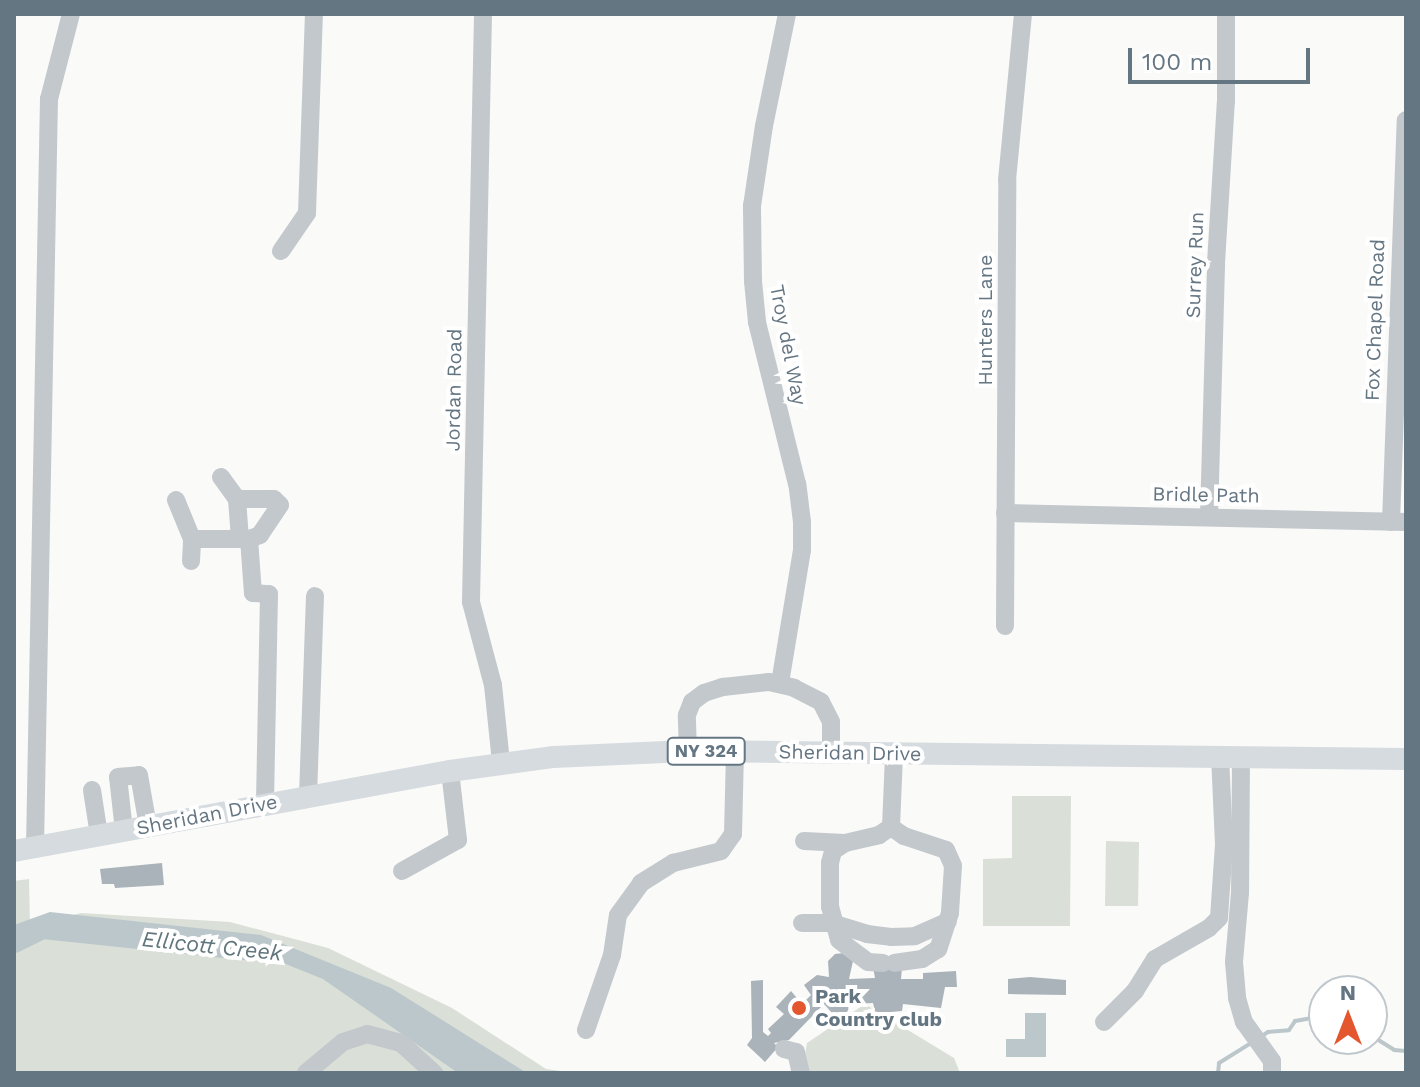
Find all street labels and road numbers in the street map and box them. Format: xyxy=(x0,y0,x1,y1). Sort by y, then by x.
street label: Surrey Run xyxy=(1181,211,1209,319)
street label: Fox Chapel Road xyxy=(1360,238,1390,402)
street label: Hunters Lane xyxy=(973,254,997,386)
street label: Troy del Way xyxy=(764,282,812,408)
street label: Jordan Road xyxy=(441,328,467,452)
street label: Bridle Path xyxy=(1152,482,1260,508)
road number: NY 324 xyxy=(666,737,746,765)
street label: Sheridan Drive xyxy=(778,740,922,766)
street label: Sheridan Drive xyxy=(135,790,279,840)

